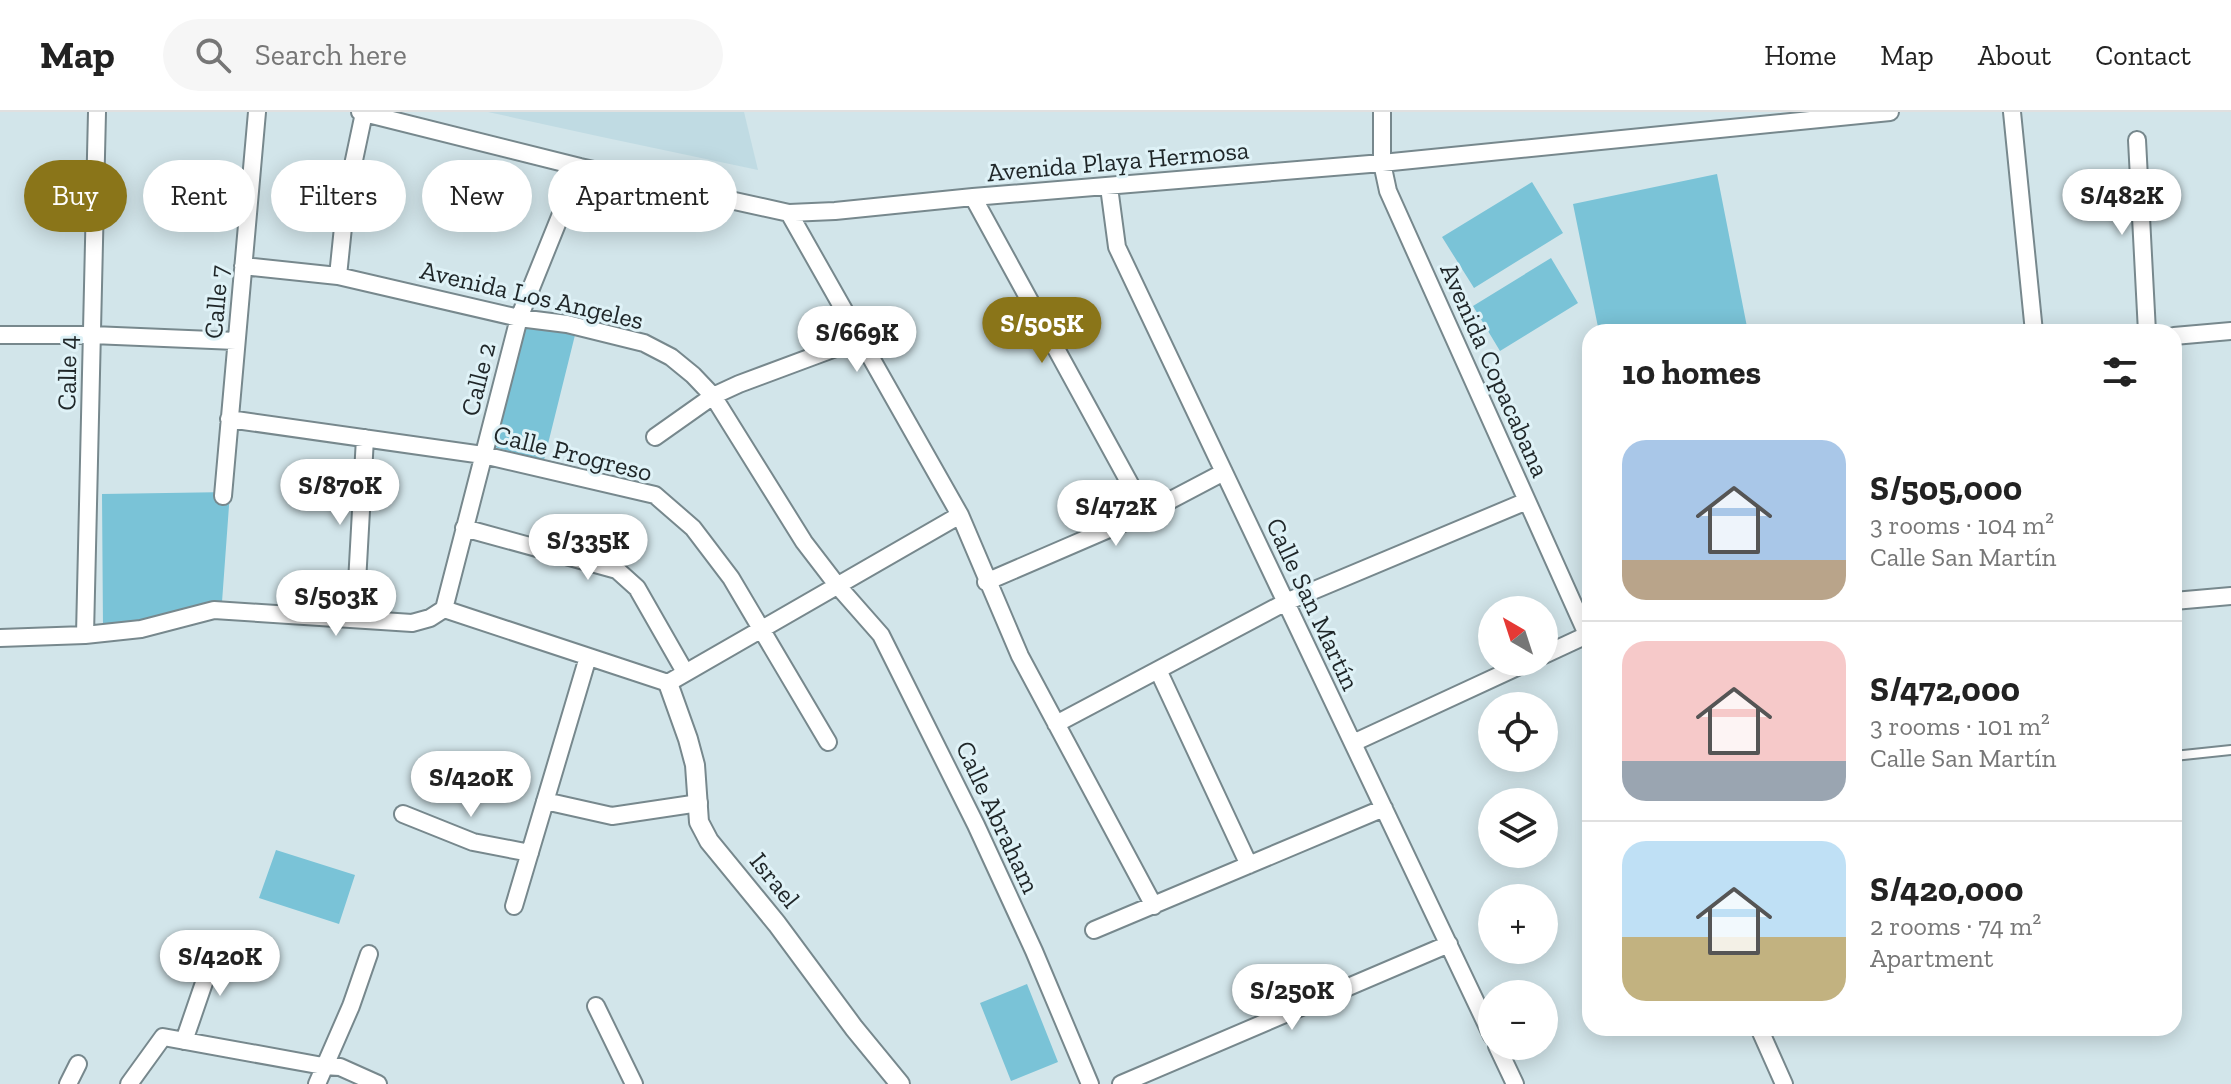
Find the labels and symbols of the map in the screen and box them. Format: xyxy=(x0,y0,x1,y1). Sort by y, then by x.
street label: Avenida Playa Hermosa xyxy=(986,134,1251,188)
pin: S/482K xyxy=(2057,169,2187,237)
street label: Avenida Los Angeles xyxy=(417,254,647,336)
street label: Avenida Copacabana xyxy=(1433,258,1557,482)
street label: Calle 7 xyxy=(197,264,235,340)
pin: S/505K xyxy=(977,297,1107,365)
pin: S/669K xyxy=(792,306,922,374)
street label: Calle 4 xyxy=(50,335,84,411)
street label: Calle 2 xyxy=(453,339,503,419)
street label: Calle Progreso xyxy=(490,418,656,488)
pin: S/870K xyxy=(275,459,405,527)
pin: S/472K xyxy=(1051,480,1181,548)
street label: Calle San Martín xyxy=(1259,513,1367,695)
pin: S/335K xyxy=(523,514,653,582)
pin: S/503K xyxy=(271,570,401,638)
north arrow xyxy=(1478,596,1558,676)
street label: Calle Abraham xyxy=(949,736,1047,899)
pin: S/420K xyxy=(406,751,536,819)
street label: Israel xyxy=(743,846,807,914)
pin: S/420K xyxy=(155,930,285,998)
pin: S/250K xyxy=(1227,964,1357,1032)

